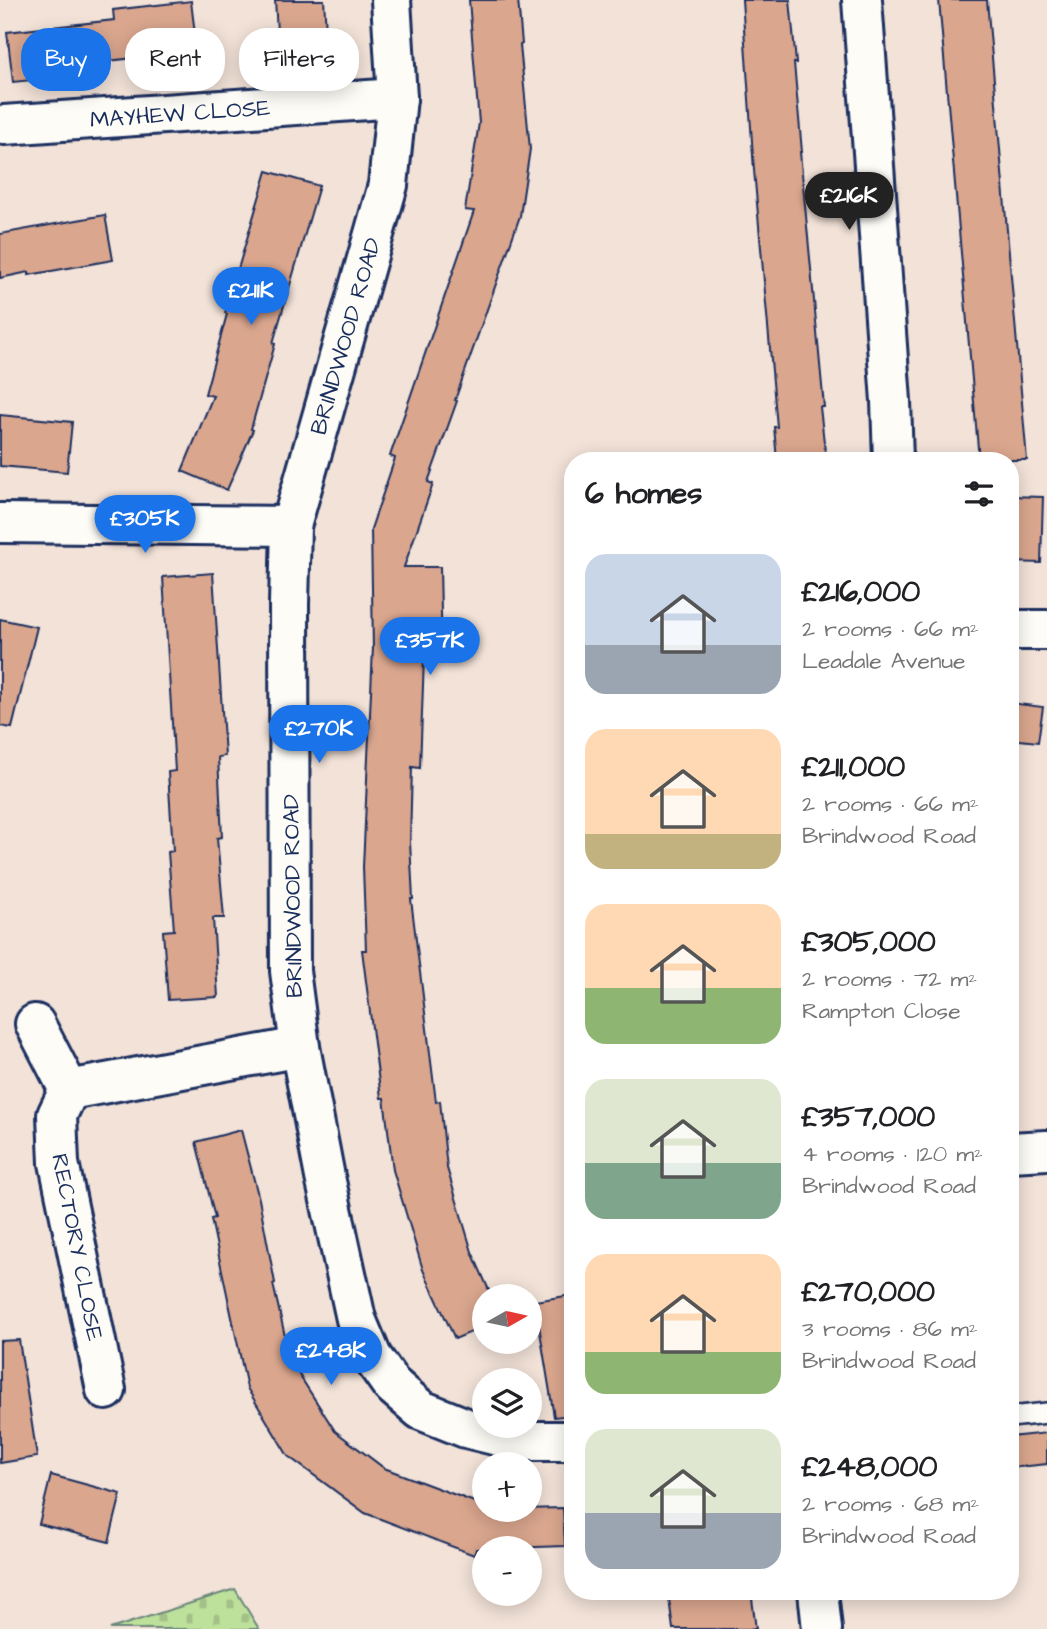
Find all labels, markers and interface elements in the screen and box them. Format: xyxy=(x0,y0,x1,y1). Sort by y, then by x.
chip: Buy xyxy=(21,28,111,91)
chip: Rent xyxy=(125,28,225,91)
chip: Filters xyxy=(239,28,359,91)
street label: MAYHEW CLOSE xyxy=(89,92,272,136)
pin: £216K xyxy=(800,173,898,232)
text: £216K xyxy=(821,179,877,211)
street label: BRINDWOOD ROAD xyxy=(303,234,389,439)
pin: £211K xyxy=(202,268,300,327)
text: £211K xyxy=(228,274,274,306)
text: 6 homes xyxy=(585,473,702,515)
icon: filters xyxy=(960,475,998,513)
pin: £305K xyxy=(96,496,194,555)
text: £305K xyxy=(111,502,179,534)
text: £216,000 xyxy=(802,571,920,613)
icon: home xyxy=(641,582,725,666)
text: 2 rooms · 66 m² xyxy=(802,613,979,645)
pin: £357K xyxy=(381,618,479,677)
text: £357K xyxy=(396,624,464,656)
text: Leadale Avenue xyxy=(802,645,966,677)
pin: £270K xyxy=(270,706,368,765)
text: £270K xyxy=(285,712,353,744)
text: £211,000 xyxy=(802,746,905,788)
icon: home xyxy=(641,757,725,841)
text: 2 rooms · 66 m² xyxy=(802,788,979,820)
street label: BRINDWOOD ROAD xyxy=(275,794,311,998)
text: Brindwood Road xyxy=(802,820,976,852)
text: £305,000 xyxy=(802,921,936,963)
icon: home xyxy=(641,932,725,1016)
text: 2 rooms · 72 m² xyxy=(802,963,977,995)
text: Rampton Close xyxy=(802,995,961,1027)
text: £357,000 xyxy=(802,1096,935,1138)
icon: home xyxy=(641,1107,725,1191)
text: 4 rooms · 120 m² xyxy=(802,1138,983,1170)
street label: RECTORY CLOSE xyxy=(43,1151,111,1344)
text: Brindwood Road xyxy=(802,1170,976,1202)
text: £270,000 xyxy=(802,1271,935,1313)
icon: home xyxy=(641,1282,725,1366)
north arrow xyxy=(472,1284,542,1354)
map controls xyxy=(472,1284,542,1606)
text: 3 rooms · 86 m² xyxy=(802,1313,978,1345)
pin: £248K xyxy=(282,1328,380,1387)
text: £248K xyxy=(296,1334,366,1366)
text: Brindwood Road xyxy=(802,1345,976,1377)
button: layers xyxy=(472,1368,542,1438)
text: £248,000 xyxy=(802,1446,937,1488)
button: + xyxy=(472,1452,542,1522)
icon: home xyxy=(641,1457,725,1541)
text: 2 rooms · 68 m² xyxy=(802,1488,979,1520)
text: Brindwood Road xyxy=(802,1520,976,1552)
button: − xyxy=(472,1536,542,1606)

